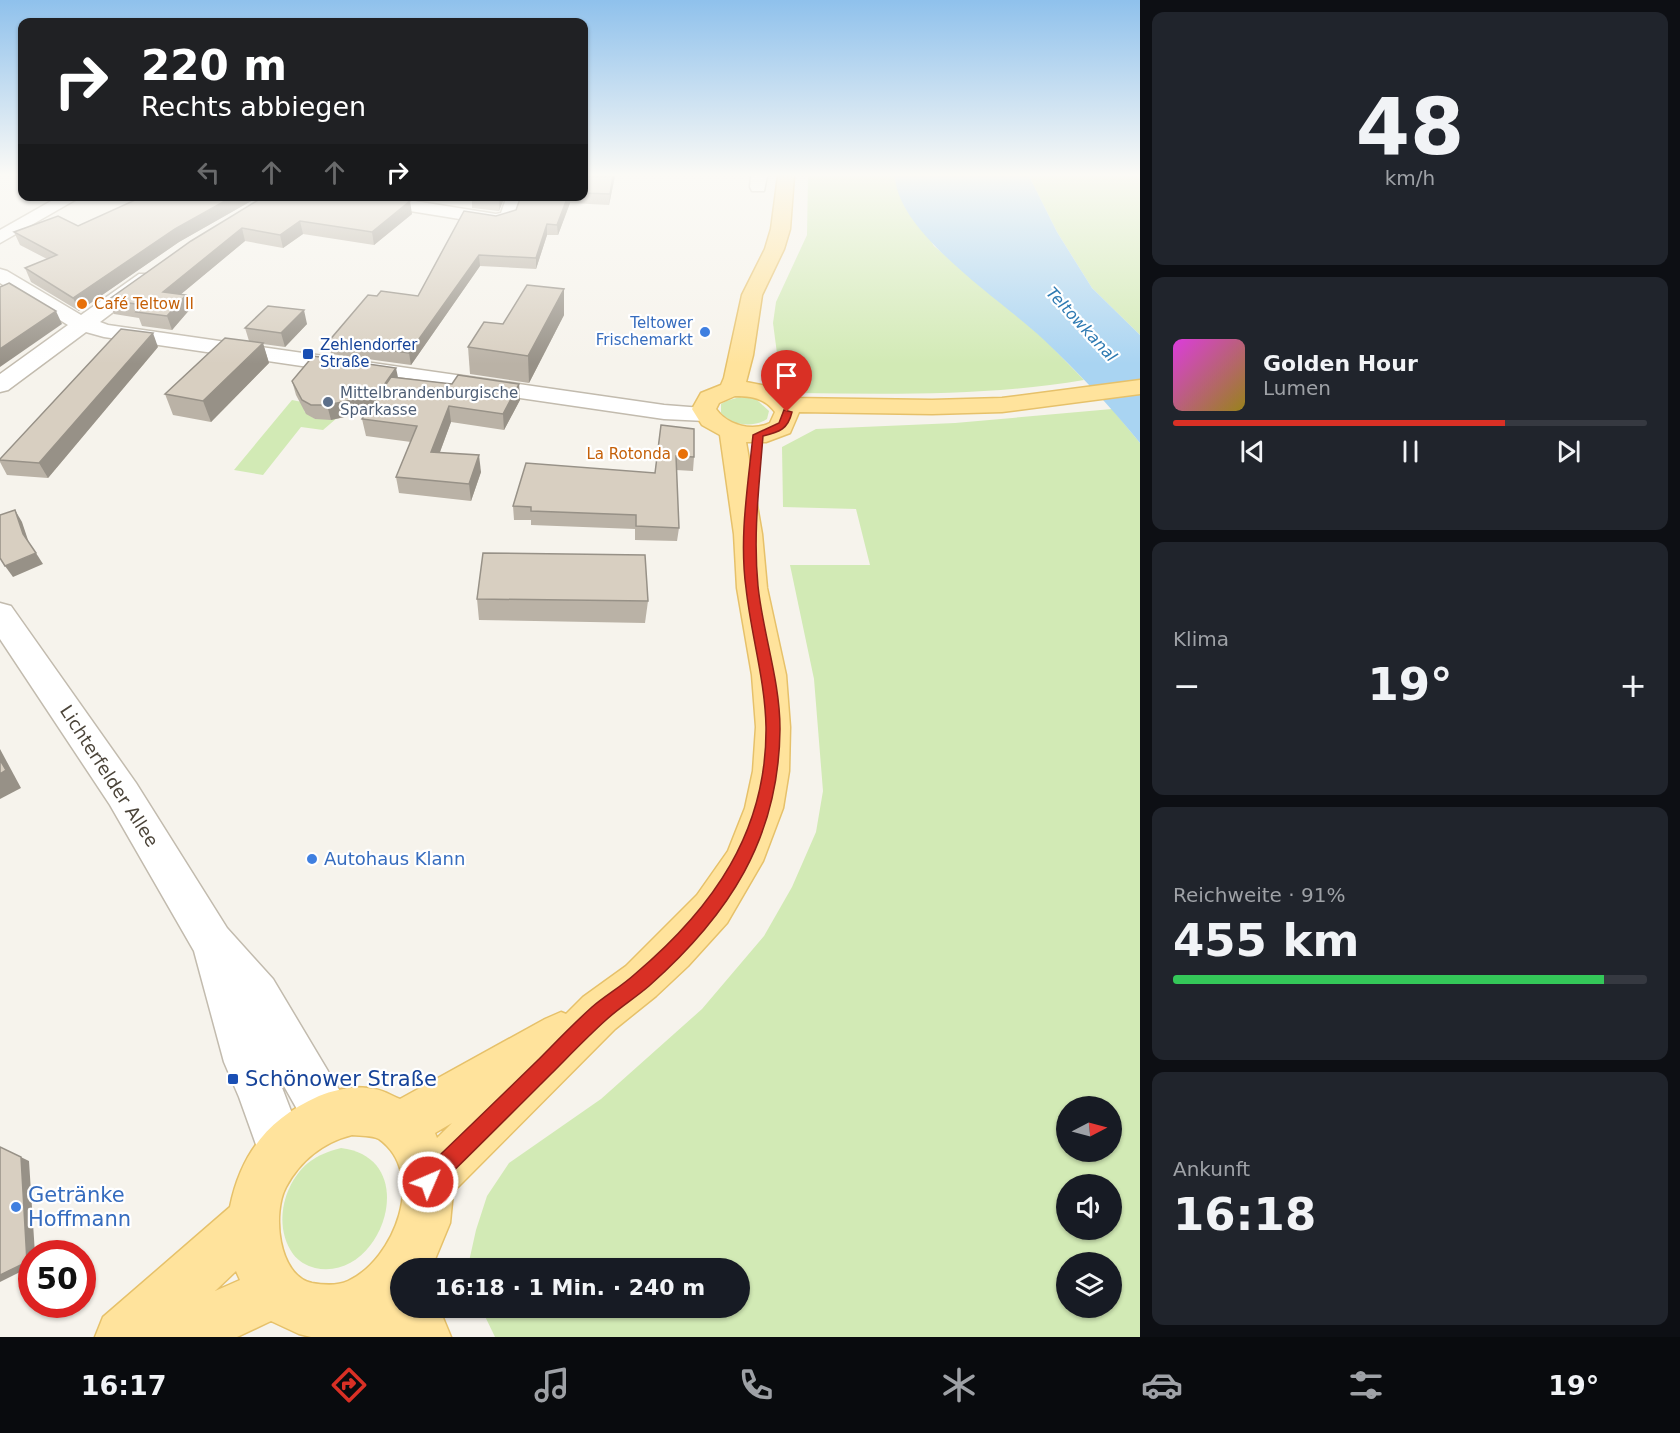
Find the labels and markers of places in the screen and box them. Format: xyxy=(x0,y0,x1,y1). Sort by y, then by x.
place label: Café Teltow II xyxy=(94,295,194,313)
marker: Café Teltow II xyxy=(75,297,89,311)
place label: Teltower Frischemarkt xyxy=(596,314,694,349)
marker: Teltower Frischemarkt xyxy=(698,325,712,339)
place label: Zehlendorfer Straße xyxy=(320,336,418,371)
marker: Zehlendorfer Straße xyxy=(301,347,315,361)
pin xyxy=(761,350,812,412)
place label: Mittelbrandenburgische Sparkasse xyxy=(340,384,518,419)
marker: Mittelbrandenburgische Sparkasse xyxy=(321,395,335,409)
place label: La Rotonda xyxy=(586,445,671,463)
marker: La Rotonda xyxy=(676,447,690,461)
place label: Autohaus Klann xyxy=(324,848,465,869)
marker: Autohaus Klann xyxy=(305,852,319,866)
place label: Schönower Straße xyxy=(245,1067,437,1091)
marker: Schönower Straße xyxy=(226,1072,240,1086)
place label: Getränke Hoffmann xyxy=(28,1183,131,1231)
marker: Getränke Hoffmann xyxy=(9,1200,23,1214)

